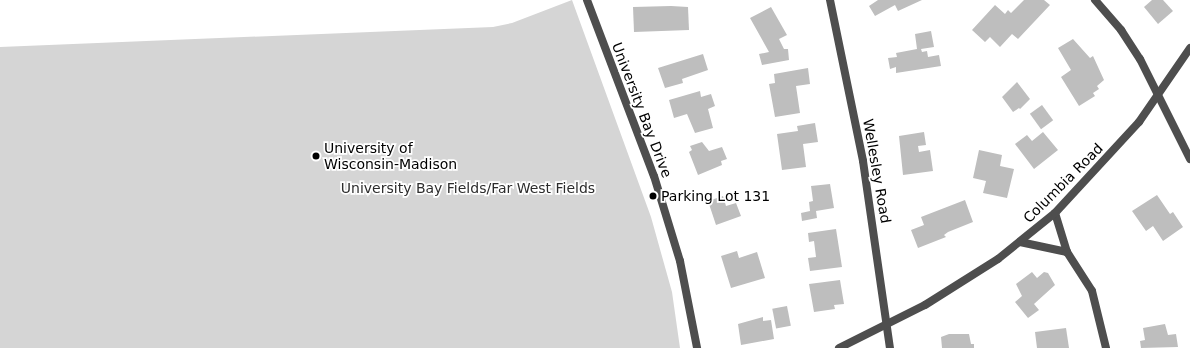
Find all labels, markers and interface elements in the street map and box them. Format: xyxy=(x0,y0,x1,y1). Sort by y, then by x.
street label: University Bay Drive xyxy=(608,40,676,180)
street label: Wellesley Road xyxy=(860,117,894,225)
place label: University of Wisconsin-Madison xyxy=(324,140,457,172)
street label: Columbia Road xyxy=(1020,140,1106,226)
marker: University of Wisconsin-Madison xyxy=(311,151,321,161)
park label: University Bay Fields/Far West Fields xyxy=(341,180,595,196)
place label: Parking Lot 131 xyxy=(661,188,770,204)
marker: Parking Lot 131 xyxy=(648,191,658,201)

